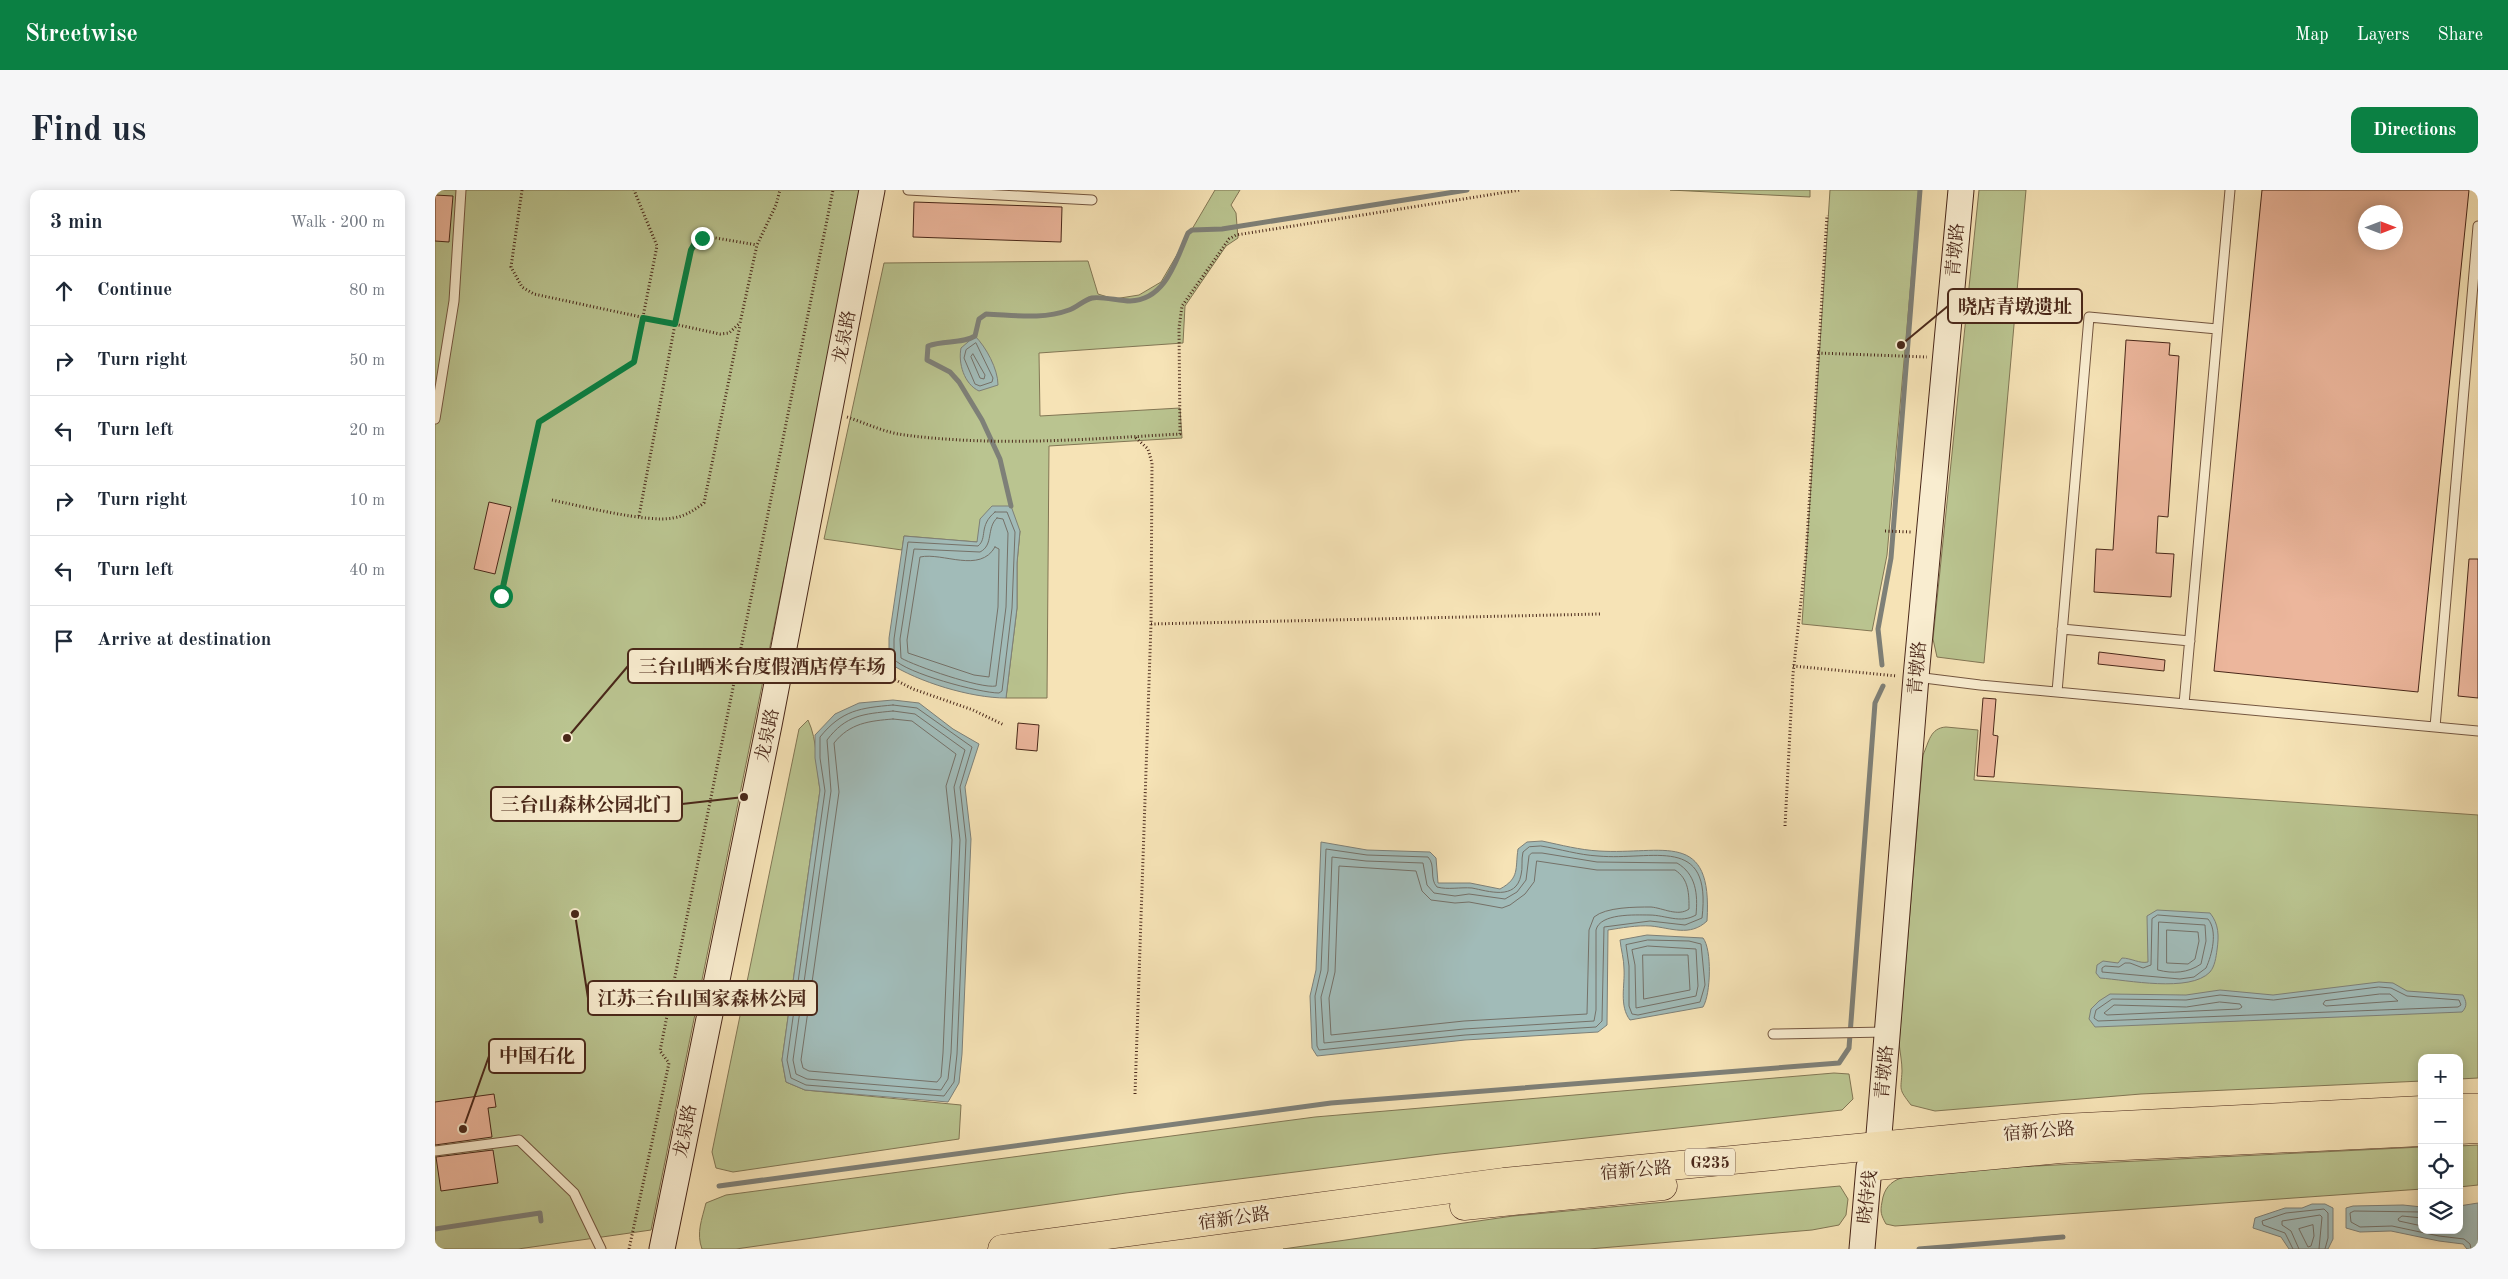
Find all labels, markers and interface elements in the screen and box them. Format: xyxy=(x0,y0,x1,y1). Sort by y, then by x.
text: Streetwise xyxy=(25,23,138,47)
text: Map xyxy=(2295,26,2329,44)
text: Layers xyxy=(2357,26,2409,44)
text: Share xyxy=(2437,26,2483,44)
button: Directions xyxy=(2351,107,2478,153)
text: Find us xyxy=(30,113,146,148)
north arrow xyxy=(2358,205,2403,250)
text: 3 min xyxy=(50,212,103,233)
text: Walk · 200 m xyxy=(290,215,385,231)
street label: 青墩路 xyxy=(1943,222,1967,278)
route end xyxy=(691,227,714,250)
icon: ahead xyxy=(50,277,78,305)
text: Continue xyxy=(97,281,172,300)
text: 80 m xyxy=(349,283,385,299)
callout: 晓店青墩遗址 xyxy=(1948,289,2082,323)
text: 晓店青墩遗址 xyxy=(1958,296,2072,318)
street label: 龙泉路 xyxy=(829,309,859,365)
icon: right xyxy=(50,347,78,375)
text: Turn right xyxy=(97,351,187,370)
text: 50 m xyxy=(349,353,385,369)
icon: left xyxy=(50,417,78,445)
text: Turn left xyxy=(97,421,174,440)
text: 20 m xyxy=(349,423,385,439)
icon: right xyxy=(50,487,78,515)
text: Turn right xyxy=(97,491,187,510)
text: 10 m xyxy=(349,493,385,509)
icon: left xyxy=(50,557,78,585)
text: Turn left xyxy=(97,561,174,580)
text: 40 m xyxy=(349,563,385,579)
route start xyxy=(490,585,513,608)
icon: arrive xyxy=(50,627,78,655)
text: Arrive at destination xyxy=(97,631,271,650)
street label: 青墩路 xyxy=(1905,640,1929,696)
callout: 三台山晒米台度假酒店停车场 xyxy=(628,649,895,683)
text: 三台山晒米台度假酒店停车场 xyxy=(638,656,886,678)
street label: 龙泉路 xyxy=(752,707,782,763)
callout: 三台山森林公园北门 xyxy=(491,787,682,821)
text: 三台山森林公园北门 xyxy=(500,794,672,816)
callout: 江苏三台山国家森林公园 xyxy=(588,981,817,1015)
text: 江苏三台山国家森林公园 xyxy=(597,988,807,1010)
callout: 中国石化 xyxy=(489,1039,585,1073)
street label: 青墩路 xyxy=(1872,1044,1896,1100)
text: 中国石化 xyxy=(499,1045,575,1067)
map controls xyxy=(2418,1054,2463,1234)
button: + xyxy=(2418,1054,2463,1099)
button: − xyxy=(2418,1099,2463,1144)
street label: 龙泉路 xyxy=(670,1103,700,1159)
street label: 宿新公路 xyxy=(2002,1118,2076,1144)
button: locate xyxy=(2418,1144,2463,1189)
road number: G235 xyxy=(1685,1149,1735,1176)
street label: 宿新公路 xyxy=(1599,1157,1673,1183)
street label: 晓侍线 xyxy=(1854,1169,1880,1225)
button: layers xyxy=(2418,1189,2463,1234)
street label: 宿新公路 xyxy=(1197,1203,1271,1233)

